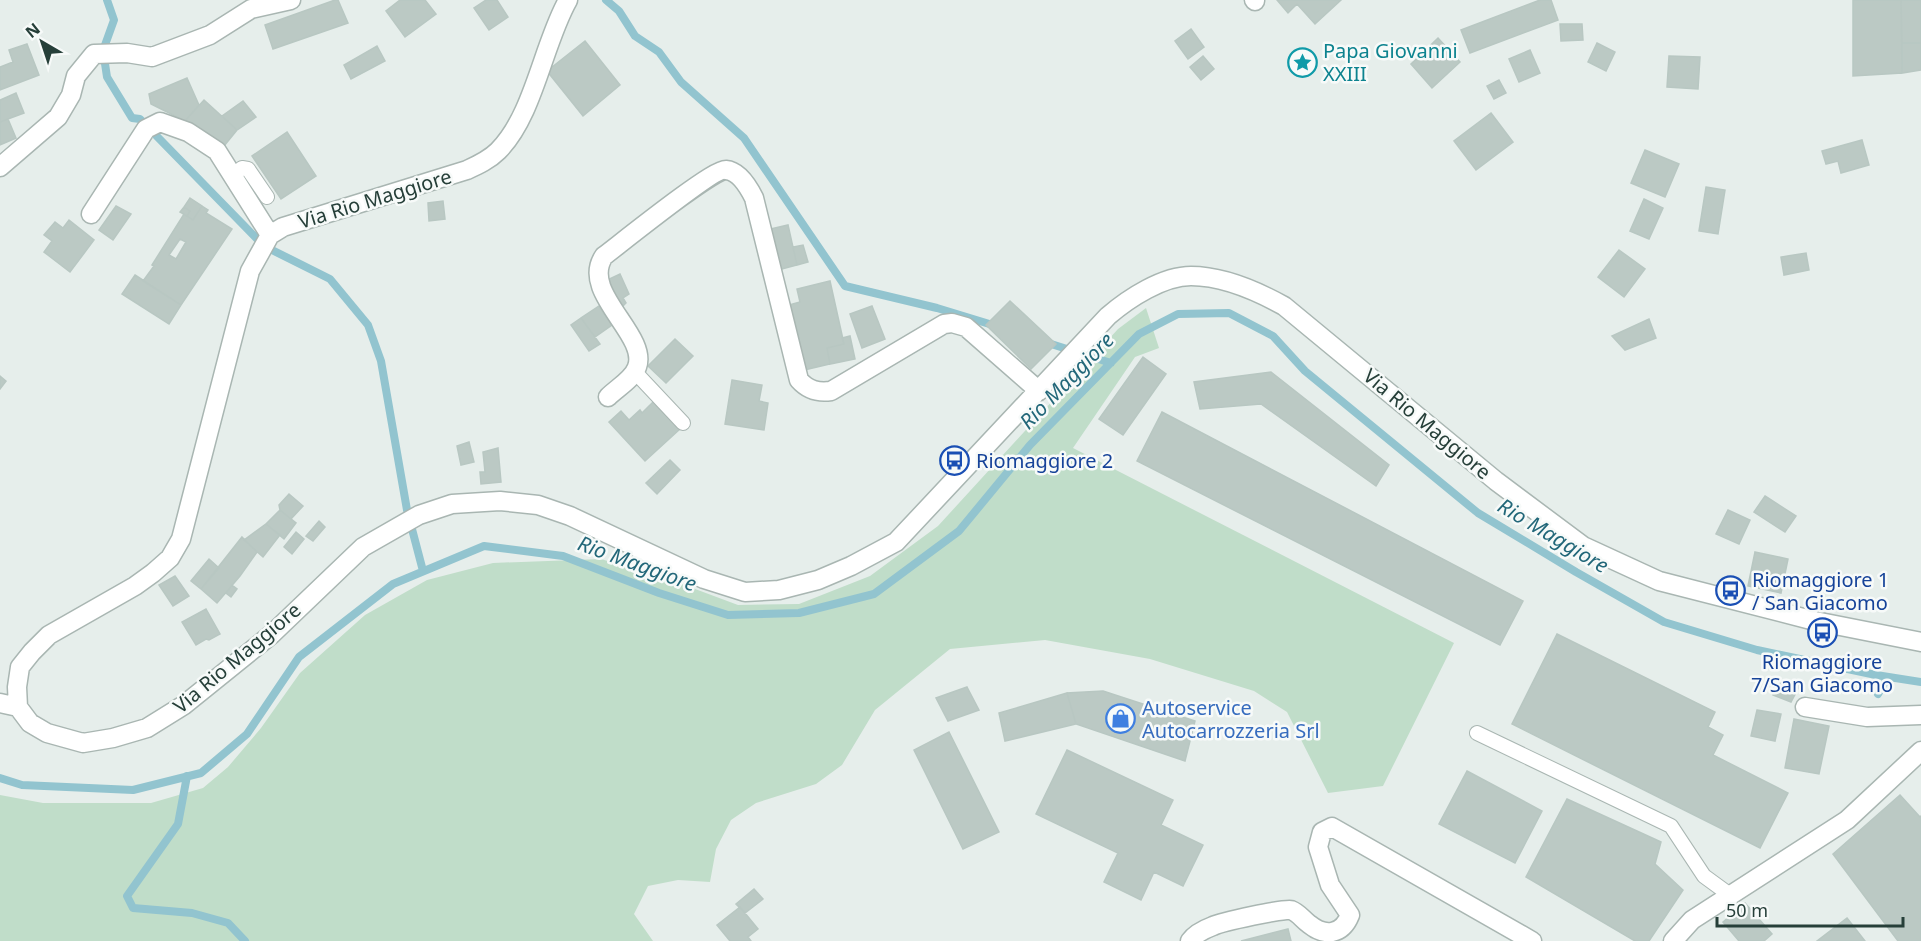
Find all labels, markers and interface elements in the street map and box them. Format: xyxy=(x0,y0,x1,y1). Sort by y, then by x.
north arrow xyxy=(12,12,72,72)
text: N xyxy=(21,18,45,43)
place label: Papa Giovanni XXIII xyxy=(1323,37,1458,87)
place icon: Papa Giovanni XXIII xyxy=(1286,46,1318,78)
street label: Via Rio Maggiore xyxy=(295,162,455,235)
water label: Rio Maggiore xyxy=(1013,326,1120,435)
street label: Via Rio Maggiore xyxy=(1358,362,1497,485)
bus stop icon: Riomaggiore 2 xyxy=(939,445,971,477)
place label: Riomaggiore 2 xyxy=(976,447,1113,474)
water label: Rio Maggiore xyxy=(1493,491,1614,579)
water label: Rio Maggiore xyxy=(574,529,701,597)
place label: Riomaggiore 1 / San Giacomo xyxy=(1752,566,1889,616)
bus stop icon: Riomaggiore 1 / San Giacomo xyxy=(1715,575,1747,607)
street label: Via Rio Maggiore xyxy=(167,596,306,719)
bus stop icon: Riomaggiore 7/San Giacomo xyxy=(1806,616,1838,648)
place label: Riomaggiore 7/San Giacomo xyxy=(1751,648,1893,698)
place label: Autoservice Autocarrozzeria Srl xyxy=(1142,694,1320,744)
shop icon: Autoservice Autocarrozzeria Srl xyxy=(1105,703,1137,735)
scale bar xyxy=(1717,890,1903,928)
text: 50 m xyxy=(1726,898,1768,922)

